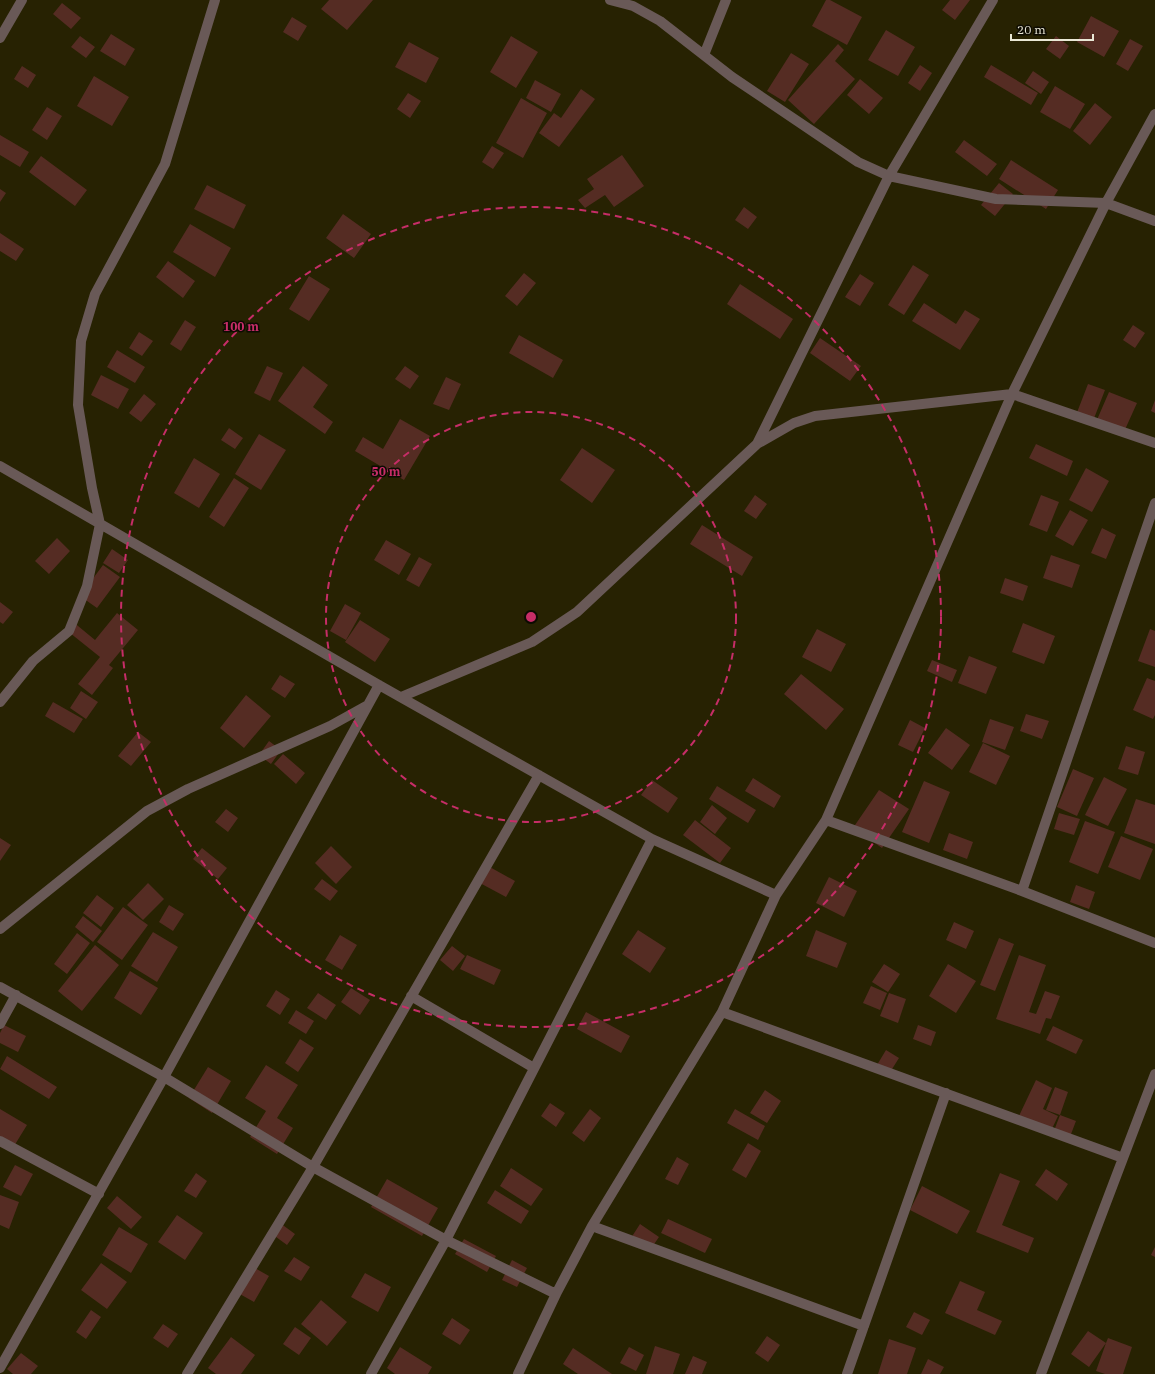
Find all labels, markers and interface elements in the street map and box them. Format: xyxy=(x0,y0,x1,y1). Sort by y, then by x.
scale bar xyxy=(1011,16,1093,42)
text: 20 m xyxy=(1017,22,1046,37)
text: 100 m xyxy=(223,319,259,334)
text: 50 m xyxy=(372,464,401,479)
centre of rings xyxy=(524,610,538,624)

